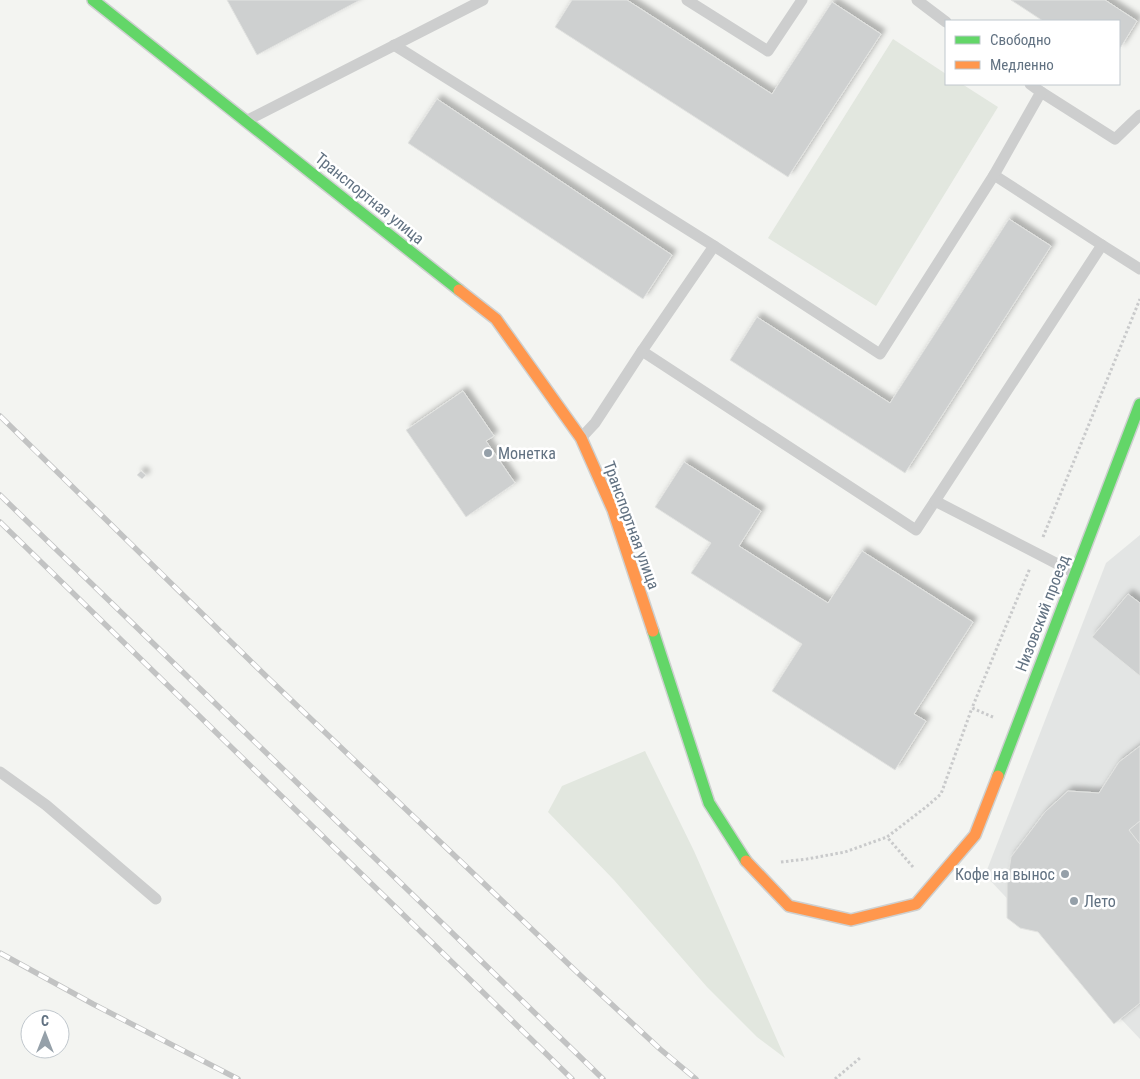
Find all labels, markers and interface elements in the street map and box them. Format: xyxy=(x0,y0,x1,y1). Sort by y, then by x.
legend xyxy=(945,20,1120,85)
text: Свободно xyxy=(990,31,1051,49)
text: Медленно xyxy=(990,56,1054,74)
street label: Транспортная улица xyxy=(311,149,428,248)
place label: Монетка xyxy=(498,444,556,463)
marker: Монетка xyxy=(482,447,494,459)
street label: Транспортная улица xyxy=(600,459,663,592)
street label: Низовский проезд xyxy=(1011,552,1074,674)
place label: Кофе на вынос xyxy=(955,865,1055,884)
marker: Кофе на вынос xyxy=(1059,868,1071,880)
place label: Лето xyxy=(1084,892,1116,911)
marker: Лето xyxy=(1068,895,1080,907)
north arrow xyxy=(20,1009,70,1059)
text: С xyxy=(41,1013,49,1029)

